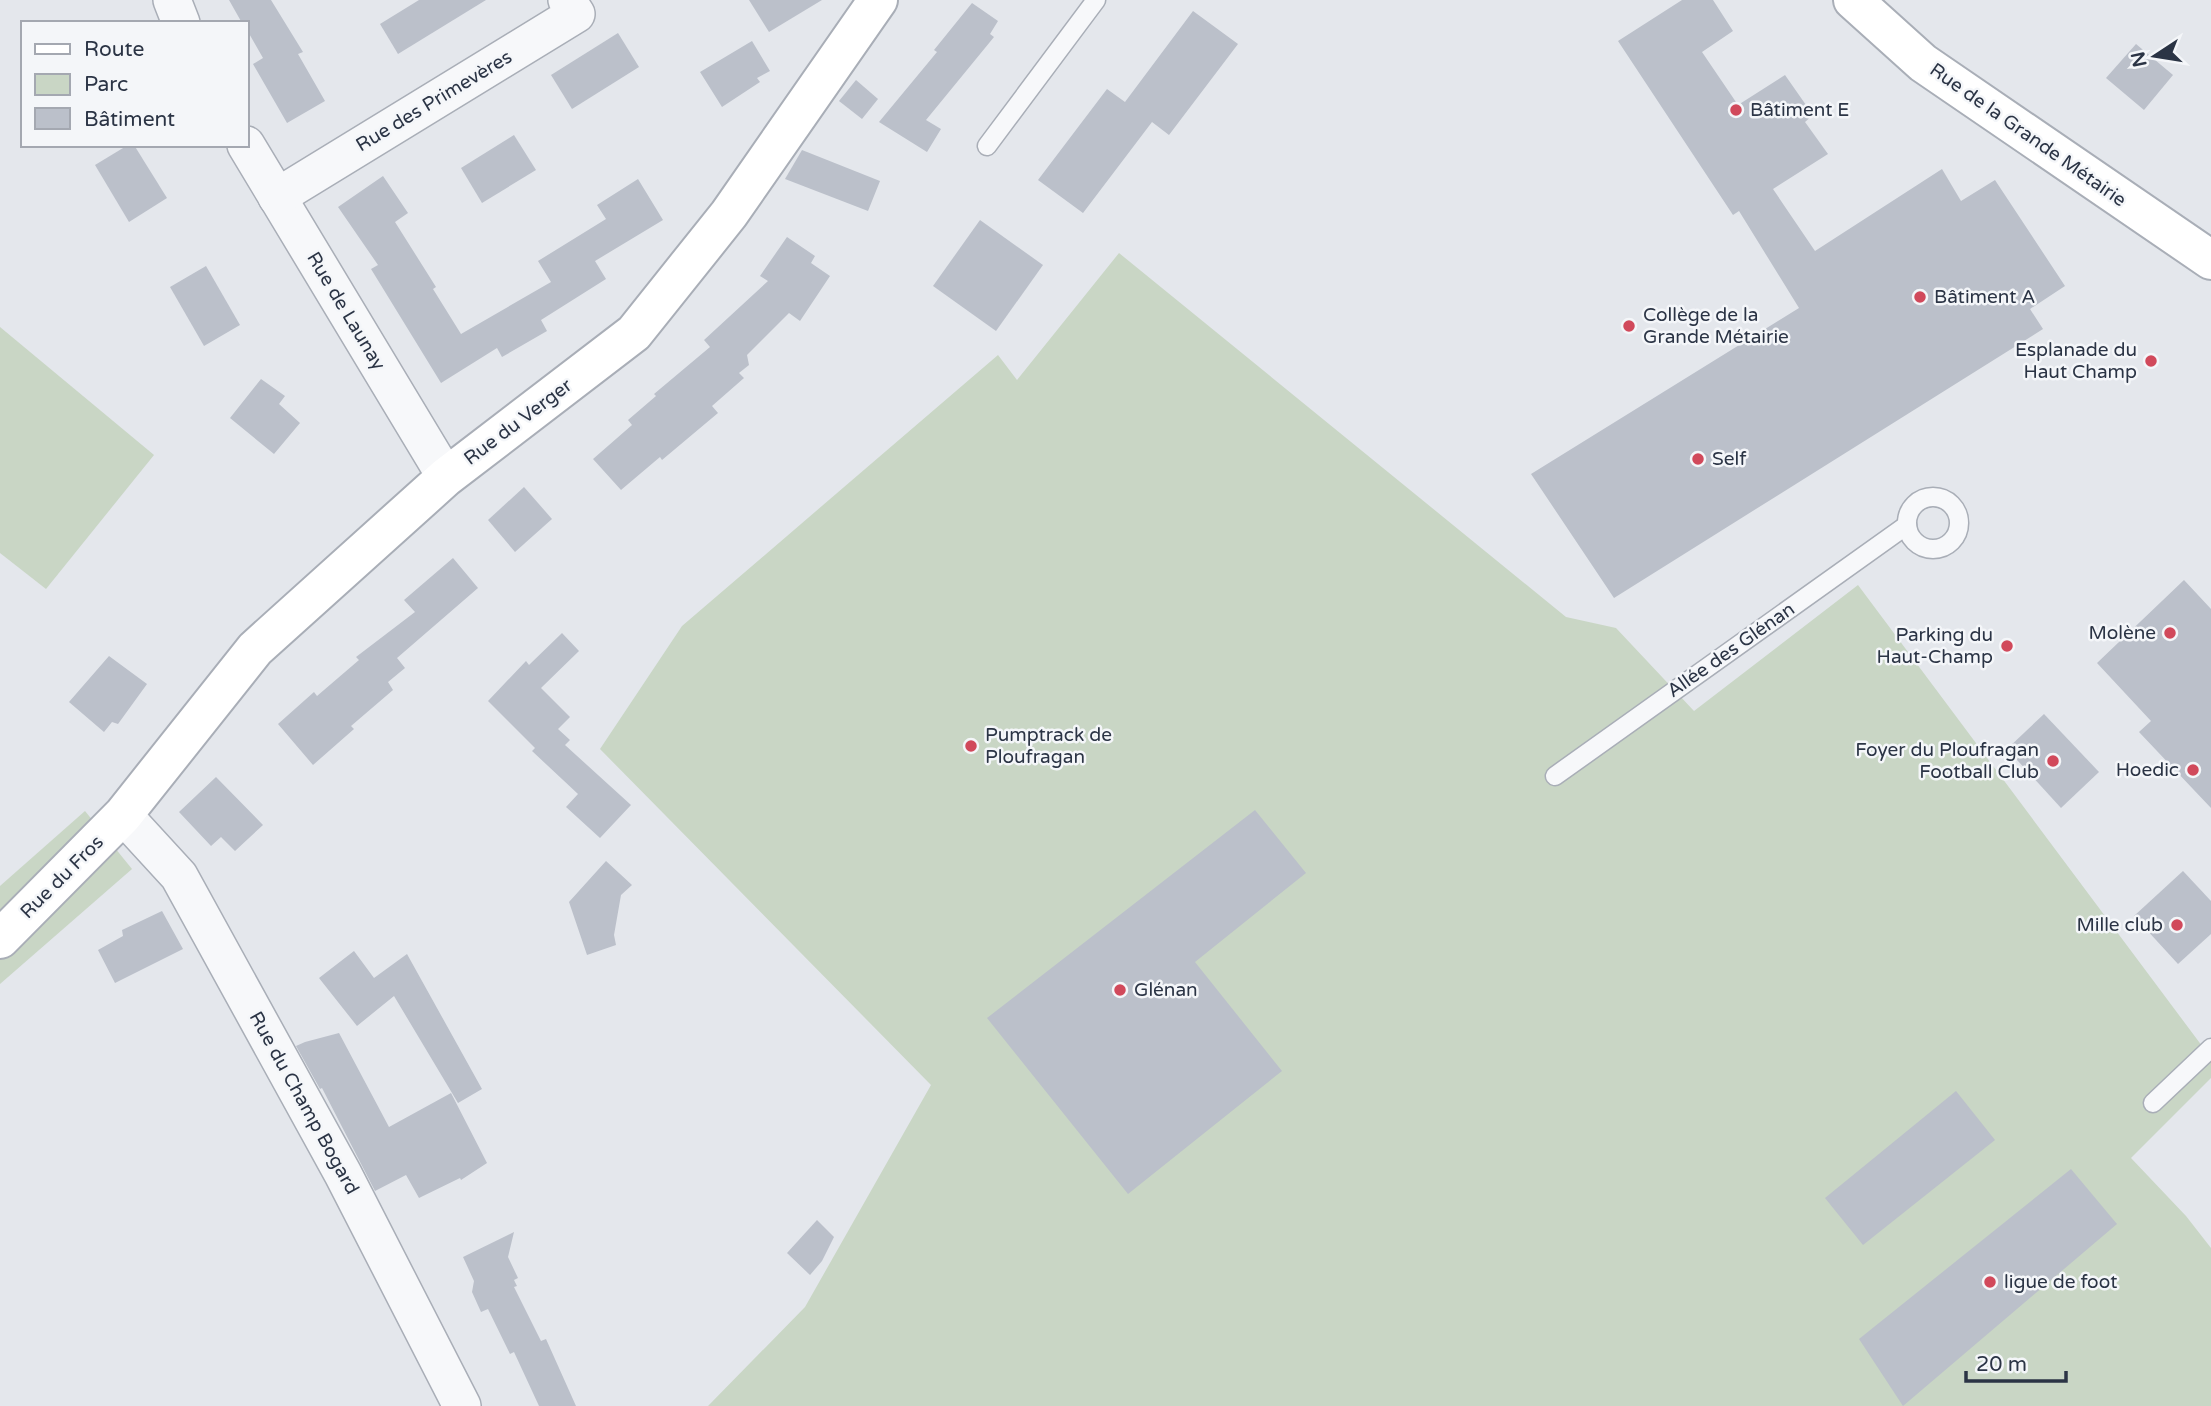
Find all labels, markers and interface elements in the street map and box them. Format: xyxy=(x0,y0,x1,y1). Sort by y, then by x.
legend xyxy=(21,21,248,147)
north arrow xyxy=(2120,21,2190,91)
text: Route xyxy=(84,37,144,62)
street label: Rue des Primevères xyxy=(352,46,516,156)
text: N xyxy=(2127,50,2152,69)
street label: Rue de la Grande Métairie xyxy=(1926,59,2130,211)
text: Parc xyxy=(84,72,128,97)
place label: Bâtiment E xyxy=(1750,99,1849,121)
marker: Bâtiment E xyxy=(1728,102,1744,118)
text: Bâtiment xyxy=(84,107,175,132)
street label: Rue de Launay xyxy=(302,248,390,374)
place label: Bâtiment A xyxy=(1934,286,2036,308)
marker: Bâtiment A xyxy=(1912,289,1928,305)
place label: Collège de la Grande Métairie xyxy=(1643,304,1789,348)
marker: Collège de la Grande Métairie xyxy=(1621,318,1637,334)
place label: Esplanade du Haut Champ xyxy=(2015,339,2137,383)
marker: Esplanade du Haut Champ xyxy=(2143,353,2159,369)
street label: Rue du Verger xyxy=(460,374,577,470)
place label: Self xyxy=(1712,448,1747,470)
marker: Self xyxy=(1690,451,1706,467)
street label: Allée des Glénan xyxy=(1663,598,1799,702)
place label: Molène xyxy=(2089,622,2156,644)
place label: Parking du Haut-Champ xyxy=(1877,624,1993,668)
marker: Molène xyxy=(2162,625,2178,641)
marker: Parking du Haut-Champ xyxy=(1999,638,2015,654)
place label: Pumptrack de Ploufragan xyxy=(985,724,1112,768)
marker: Pumptrack de Ploufragan xyxy=(963,738,979,754)
place label: Foyer du Ploufragan Football Club xyxy=(1855,739,2039,783)
marker: Foyer du Ploufragan Football Club xyxy=(2045,753,2061,769)
place label: Hoedic xyxy=(2116,759,2179,781)
marker: Hoedic xyxy=(2185,762,2201,778)
street label: Rue du Fros xyxy=(16,831,108,923)
place label: Mille club xyxy=(2077,914,2163,936)
marker: Mille club xyxy=(2169,917,2185,933)
place label: Glénan xyxy=(1134,979,1198,1001)
marker: Glénan xyxy=(1112,982,1128,998)
street label: Rue du Champ Bogard xyxy=(245,1008,363,1198)
place label: ligue de foot xyxy=(2004,1271,2117,1293)
marker: ligue de foot xyxy=(1982,1274,1998,1290)
scale bar xyxy=(1966,1340,2066,1384)
text: 20 m xyxy=(1976,1352,2027,1377)

